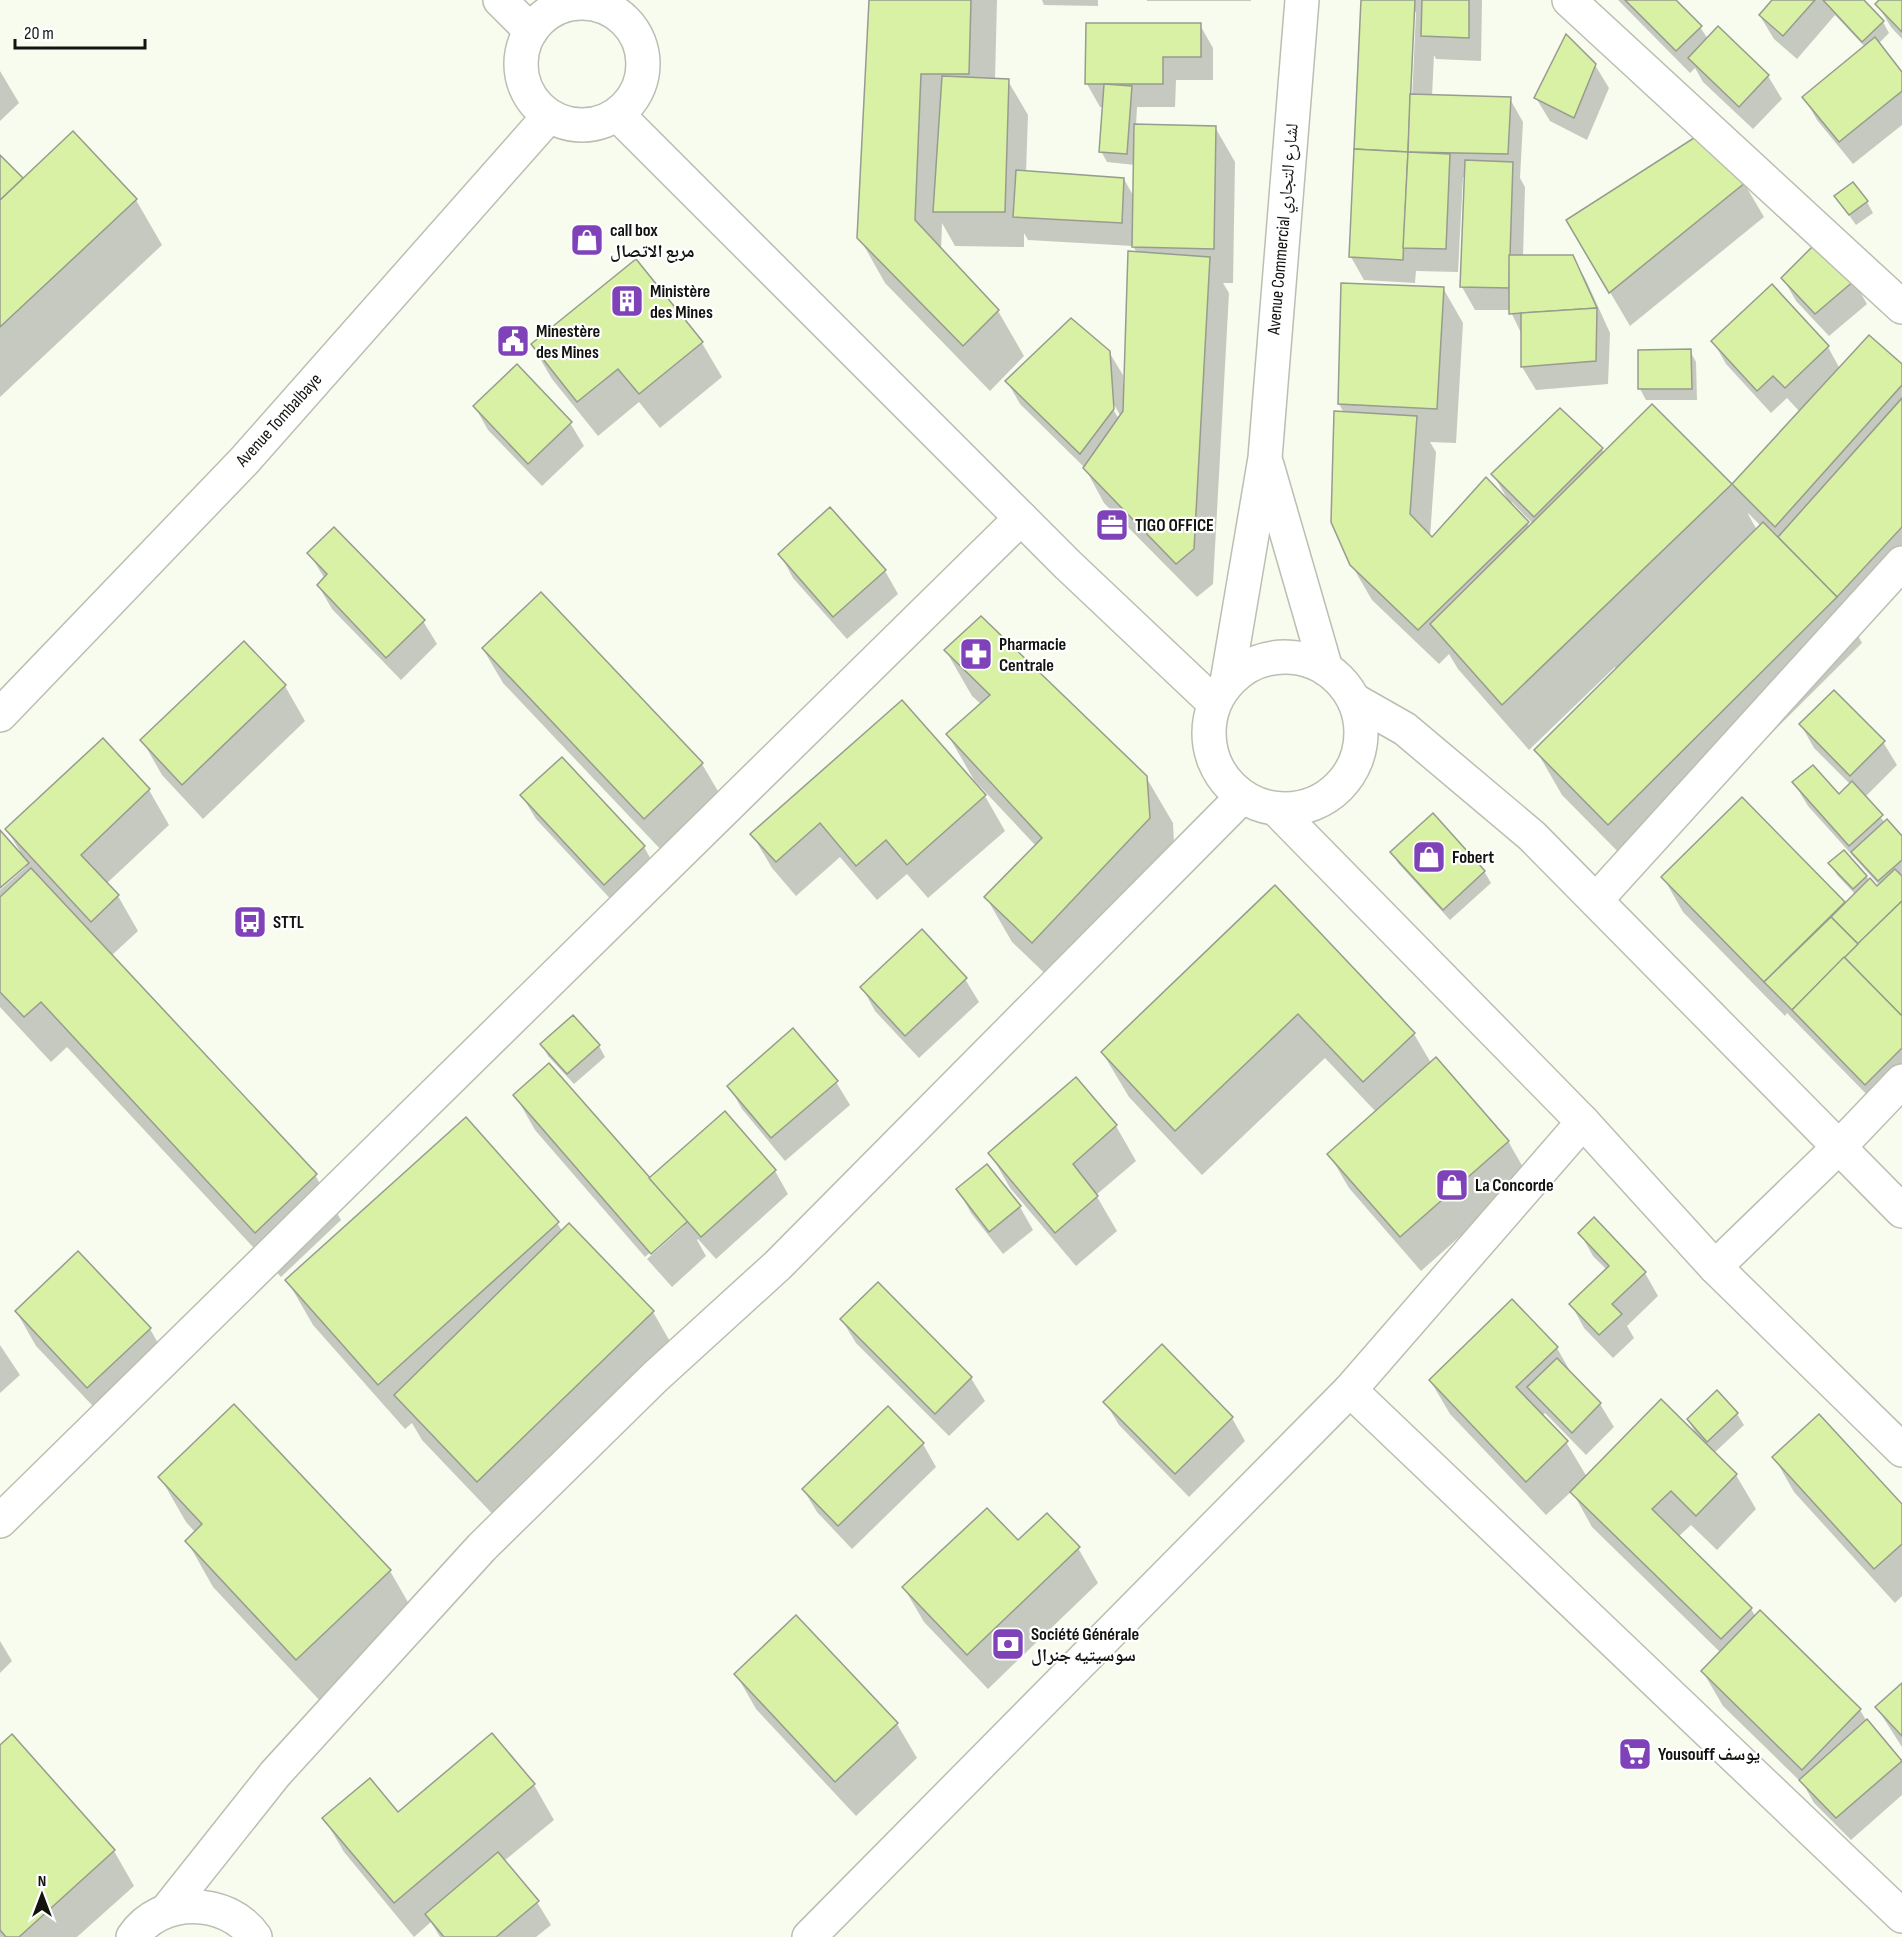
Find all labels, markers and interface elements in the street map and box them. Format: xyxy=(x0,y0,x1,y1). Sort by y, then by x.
scale bar xyxy=(15,12,146,50)
text: 20 m xyxy=(24,23,54,44)
street label: Avenue Commercial لشارع التجاري xyxy=(1263,122,1306,337)
place label: call box مربع الاتصال xyxy=(610,220,695,263)
shop icon: call box مربع الاتصال xyxy=(569,222,605,258)
place label: Ministère des Mines xyxy=(650,281,713,323)
building icon: Ministère des Mines xyxy=(609,283,645,319)
place label: Minestère des Mines xyxy=(536,321,600,363)
public building icon: Minestère des Mines xyxy=(495,323,531,359)
street label: Avenue Tombalbaye xyxy=(231,369,326,472)
office icon: TIGO OFFICE xyxy=(1094,507,1130,543)
place label: TIGO OFFICE xyxy=(1135,515,1214,536)
place label: Pharmacie Centrale xyxy=(999,634,1066,676)
pharmacy icon: Pharmacie Centrale xyxy=(958,636,994,672)
shop icon: Fobert xyxy=(1411,839,1447,875)
place label: Fobert xyxy=(1452,847,1494,868)
bus stop icon: STTL xyxy=(232,904,268,940)
place label: STTL xyxy=(273,912,304,933)
shop icon: La Concorde xyxy=(1434,1167,1470,1203)
place label: La Concorde xyxy=(1475,1175,1554,1196)
place label: Société Générale سوسيتيه جنرال xyxy=(1031,1624,1139,1666)
bank icon: Société Générale سوسيتيه جنرال xyxy=(990,1626,1026,1662)
supermarket icon: Yousouff يوسف xyxy=(1617,1736,1653,1772)
place label: Yousouff يوسف xyxy=(1658,1744,1760,1765)
north arrow xyxy=(12,1865,72,1925)
text: N xyxy=(38,1872,46,1891)

